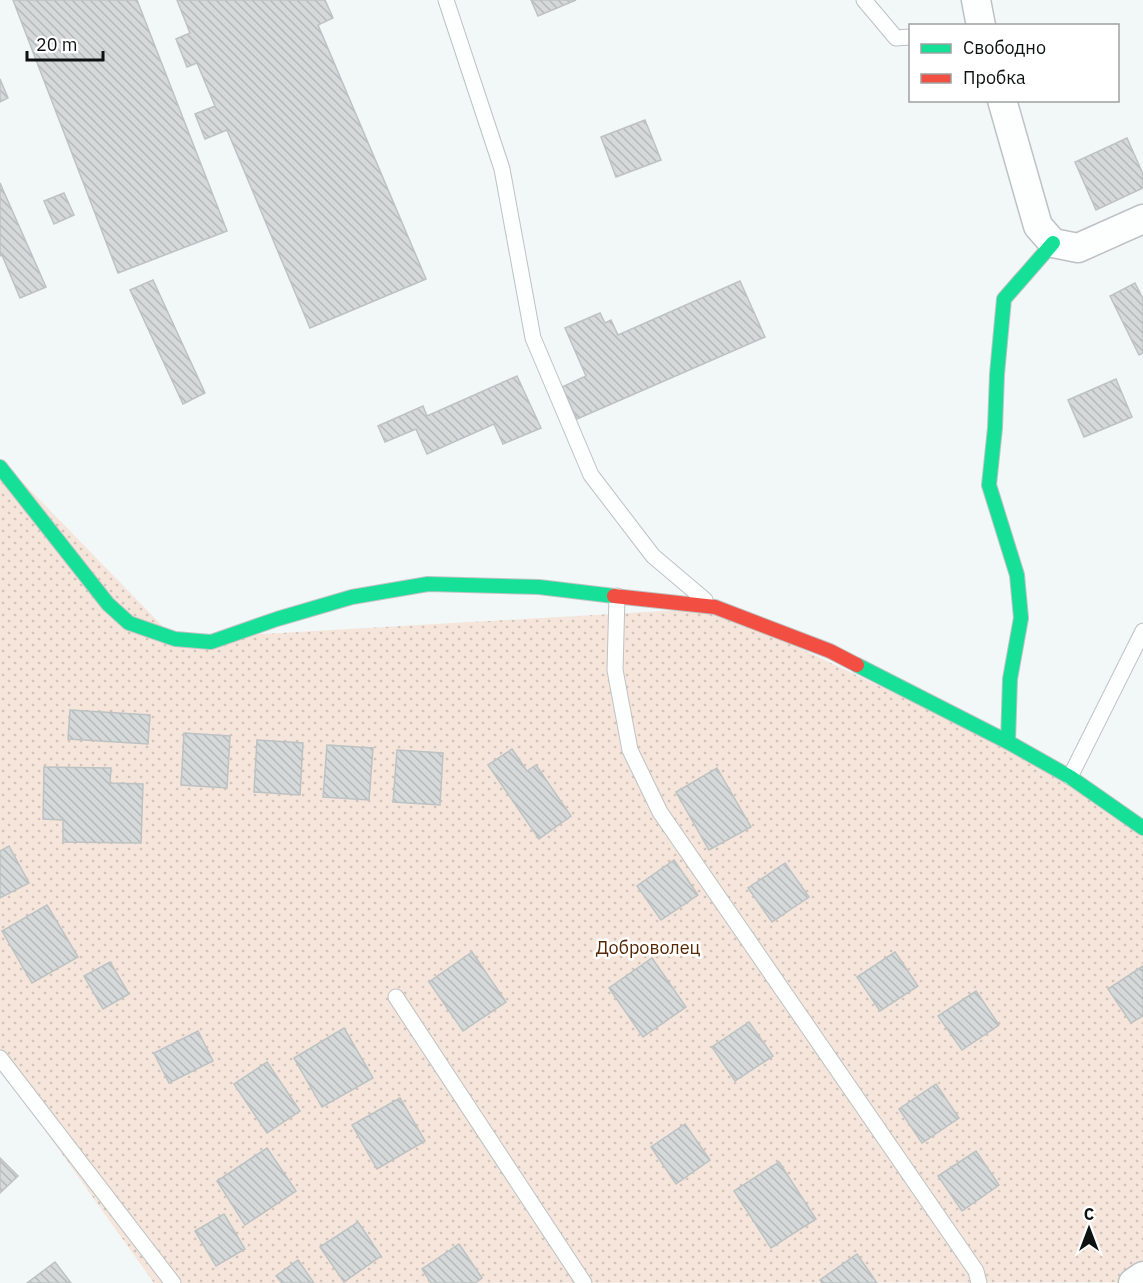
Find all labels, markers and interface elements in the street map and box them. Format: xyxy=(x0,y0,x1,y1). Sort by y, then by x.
scale bar xyxy=(27,24,104,62)
legend xyxy=(909,24,1119,102)
text: 20 m xyxy=(36,33,78,56)
text: Свободно xyxy=(963,36,1046,59)
text: Пробка xyxy=(963,66,1026,89)
park label: Доброволец xyxy=(596,936,701,959)
north arrow xyxy=(1059,1199,1119,1259)
text: С xyxy=(1084,1204,1094,1224)

